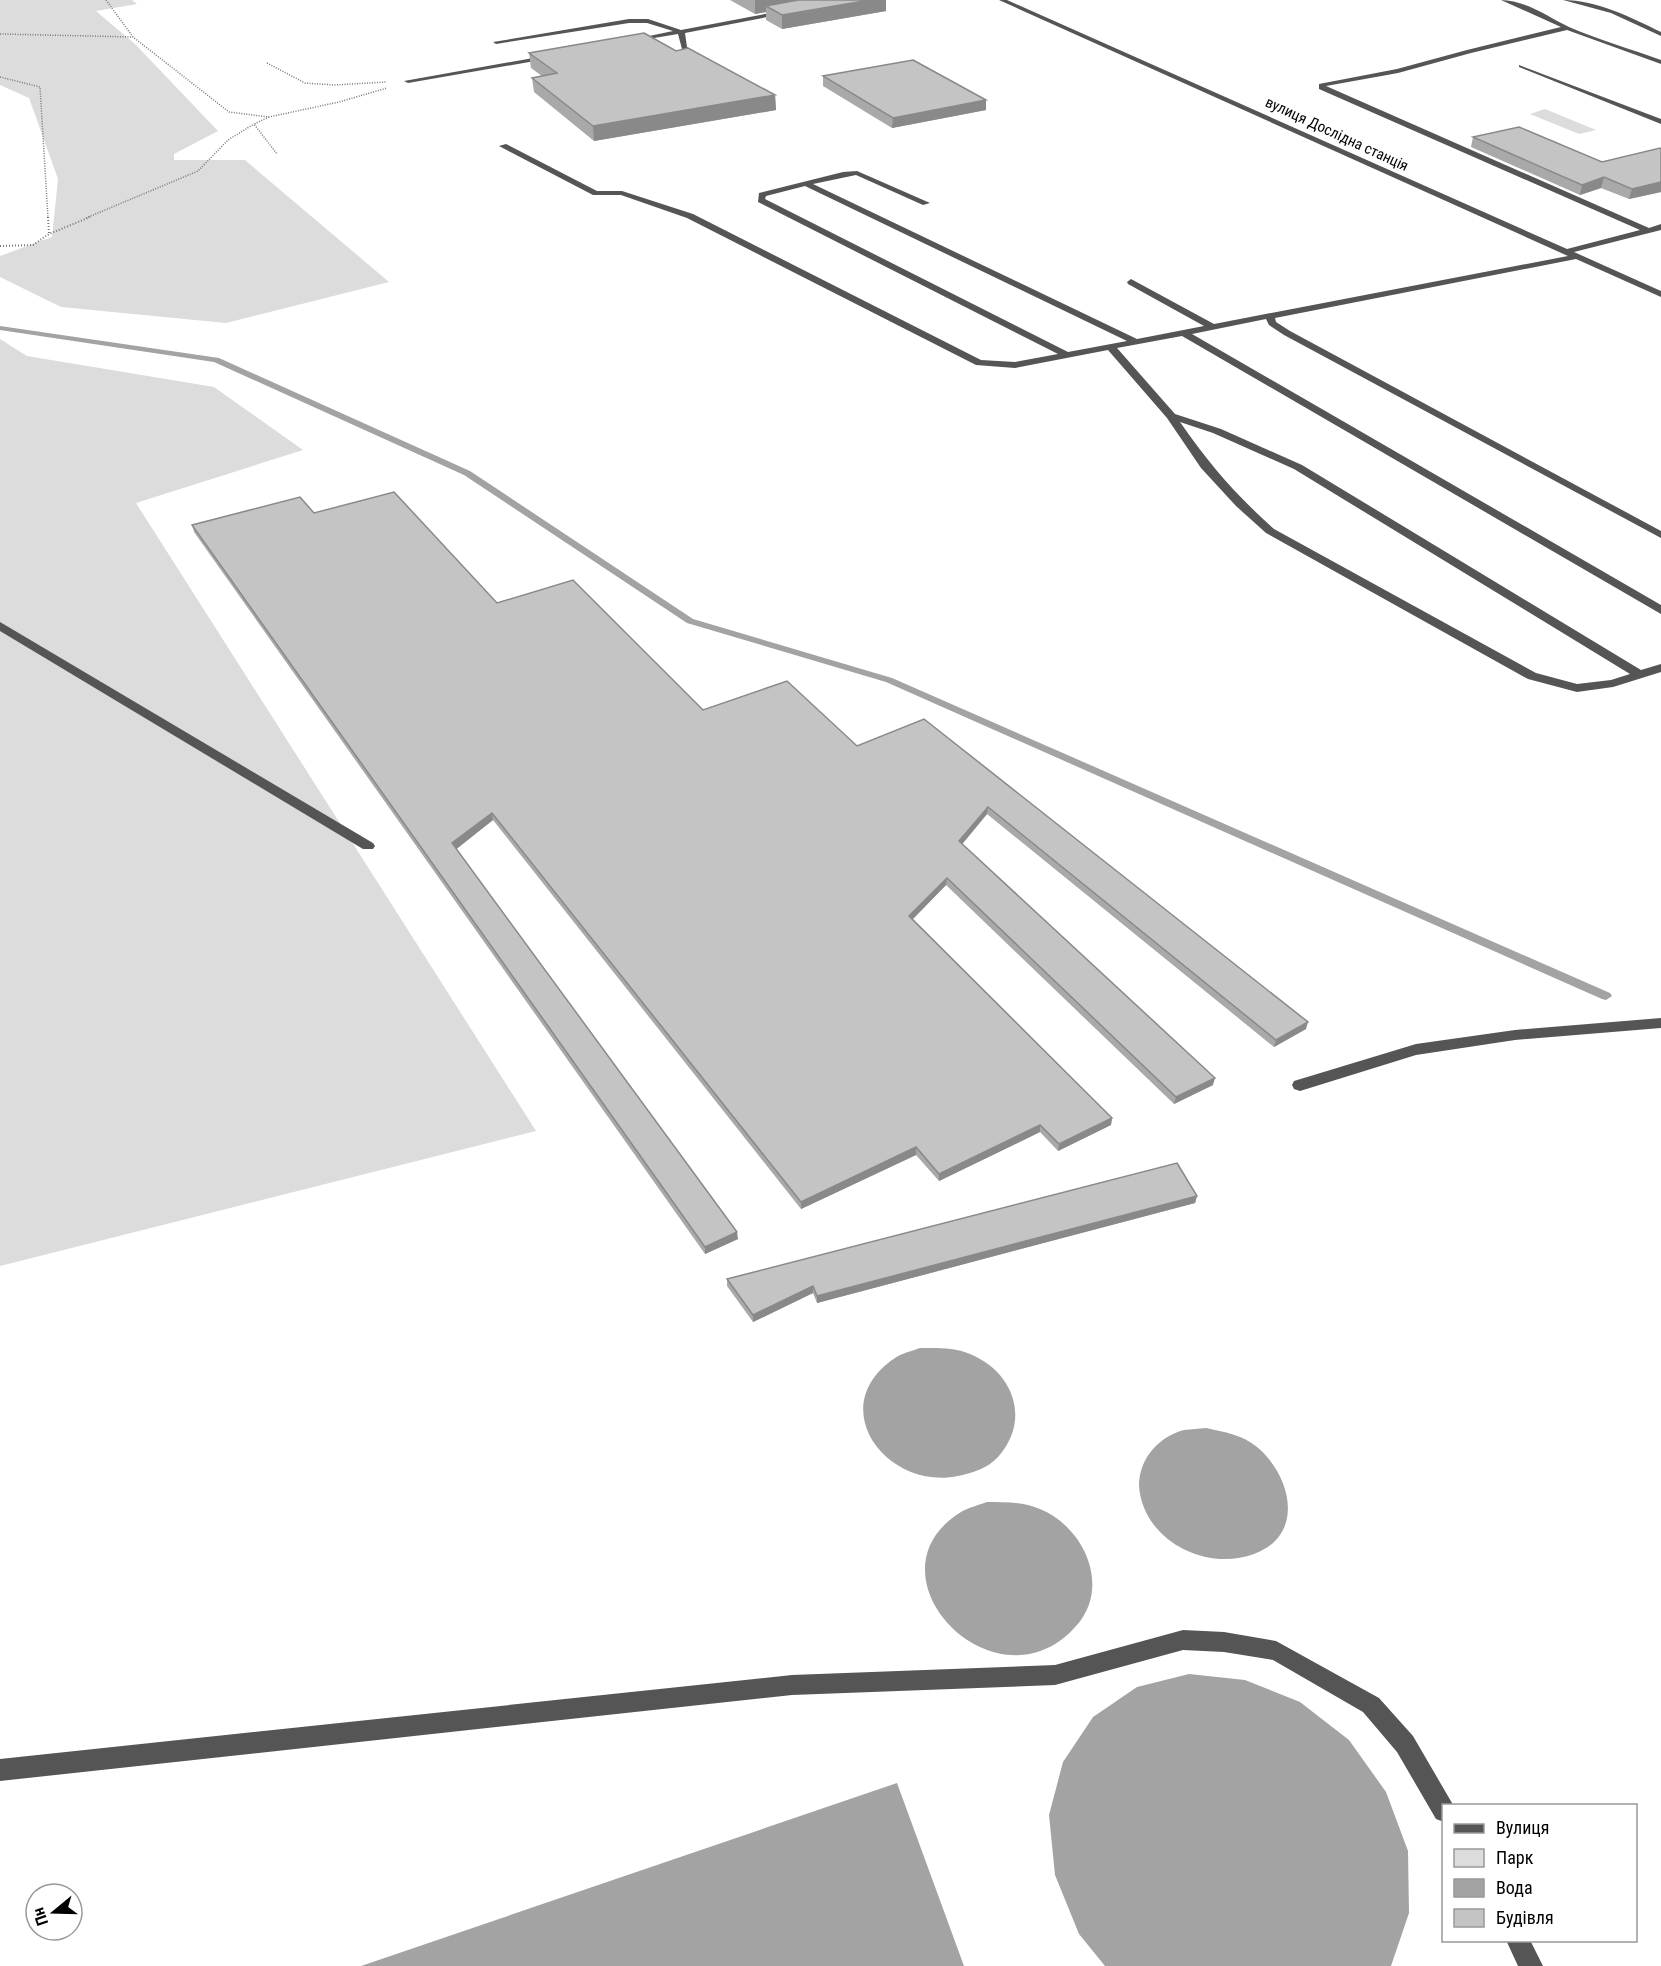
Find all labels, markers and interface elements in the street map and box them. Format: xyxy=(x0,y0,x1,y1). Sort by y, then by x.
street label: вулиця Дослідна станція xyxy=(1263,93,1411,175)
legend xyxy=(1442,1804,1637,1942)
text: Вулиця xyxy=(1496,1817,1550,1838)
text: Парк xyxy=(1496,1847,1534,1868)
text: Вода xyxy=(1496,1877,1533,1898)
north arrow xyxy=(24,1882,84,1942)
text: Пн xyxy=(28,1905,52,1928)
text: Будівля xyxy=(1496,1907,1554,1928)

